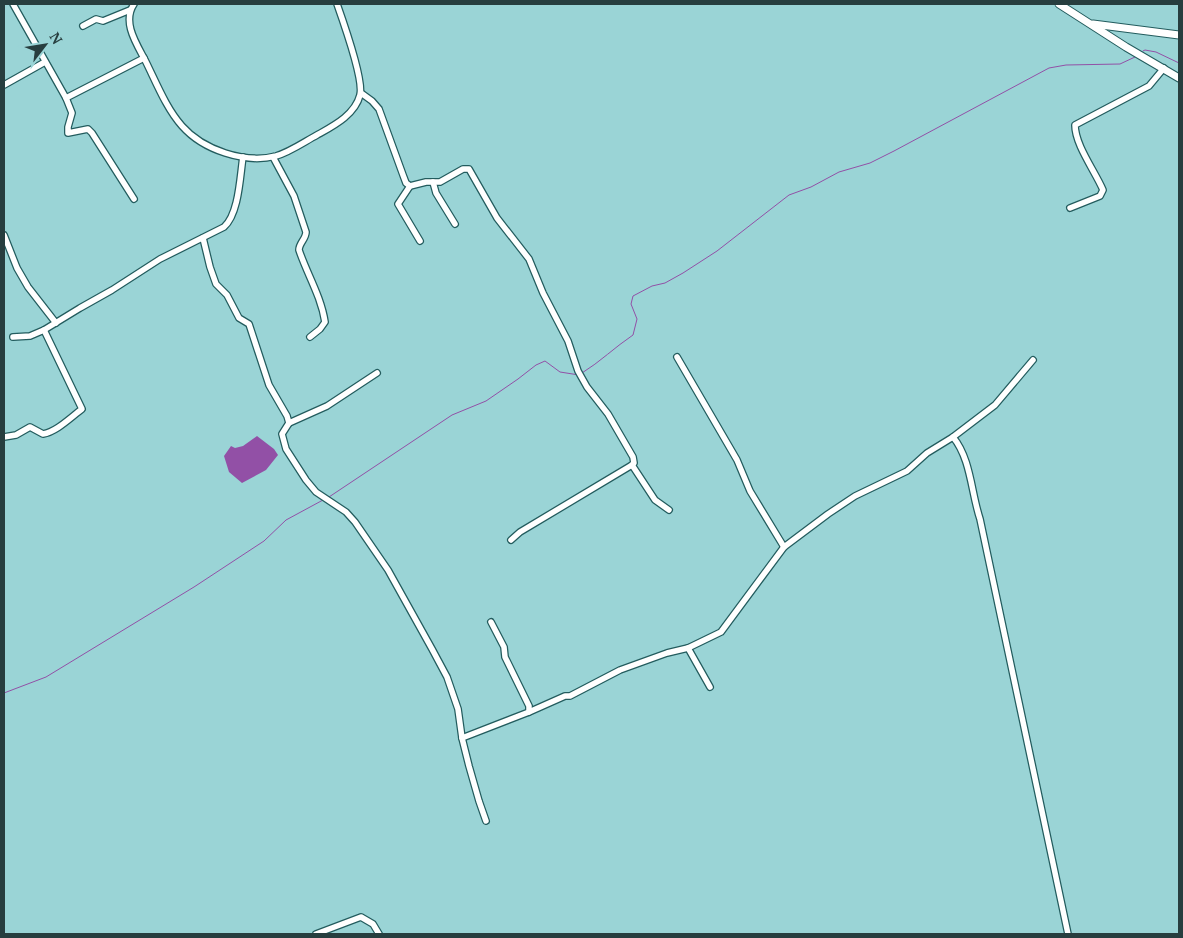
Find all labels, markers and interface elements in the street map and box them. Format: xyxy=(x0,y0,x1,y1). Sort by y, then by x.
north arrow xyxy=(20,20,70,70)
text: N xyxy=(46,29,68,48)

